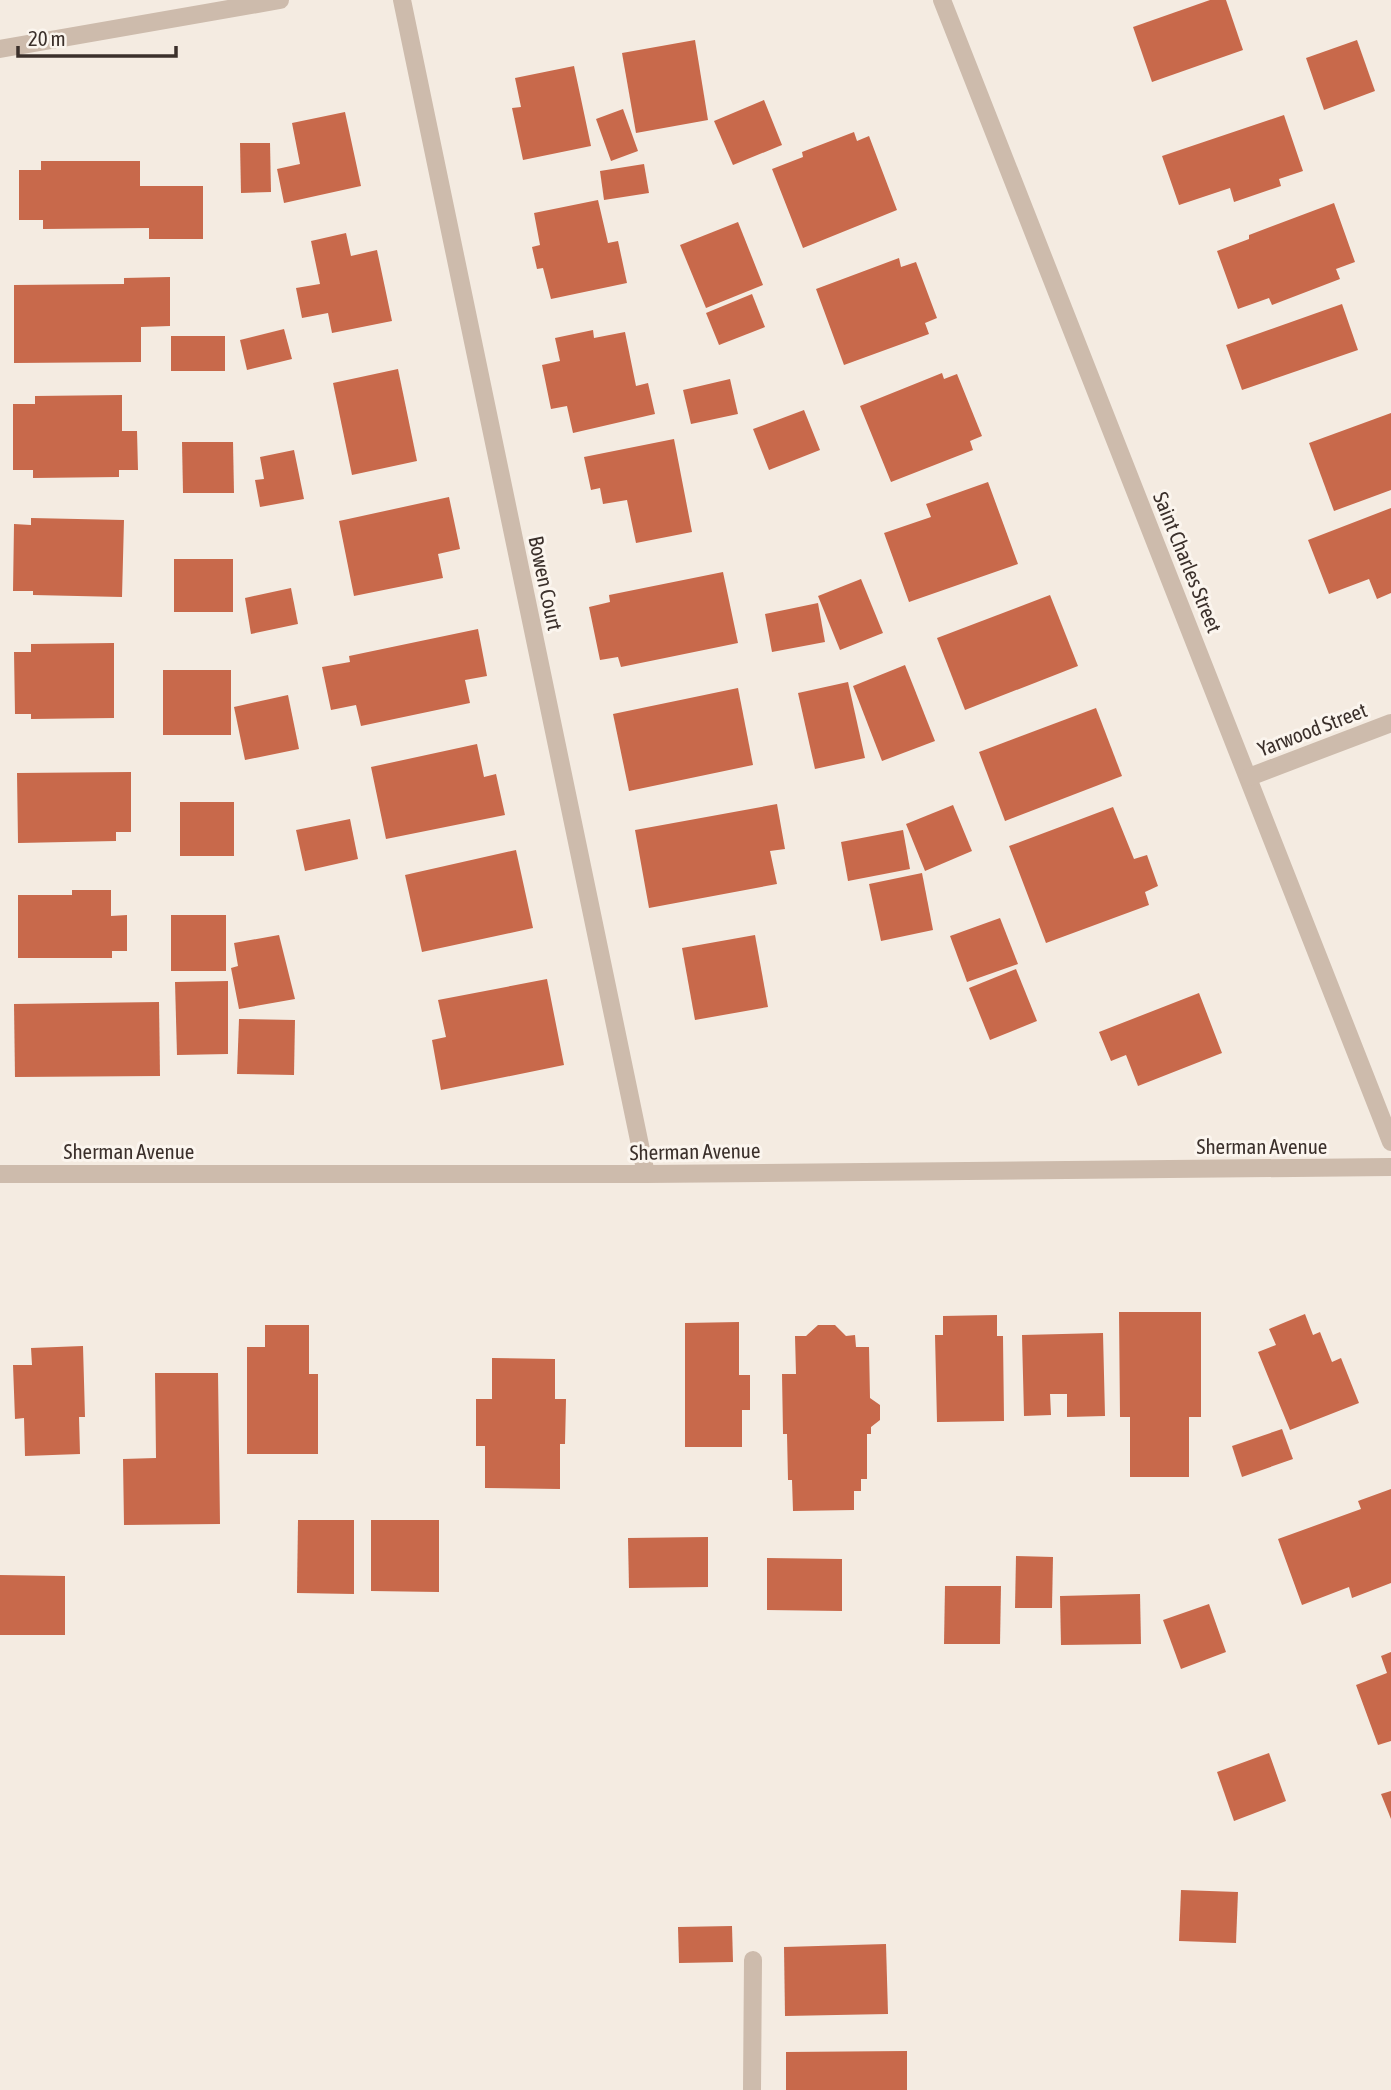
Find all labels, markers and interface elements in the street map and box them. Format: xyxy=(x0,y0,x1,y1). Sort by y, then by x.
scale bar xyxy=(18,14,175,58)
text: 20 m xyxy=(28,26,66,50)
street label: Saint Charles Street xyxy=(1149,488,1227,636)
street label: Bowen Court xyxy=(524,534,568,632)
street label: Yarwood Street xyxy=(1254,697,1370,761)
street label: Sherman Avenue xyxy=(1197,1134,1327,1158)
street label: Sherman Avenue xyxy=(629,1138,761,1164)
street label: Sherman Avenue xyxy=(64,1139,194,1163)

